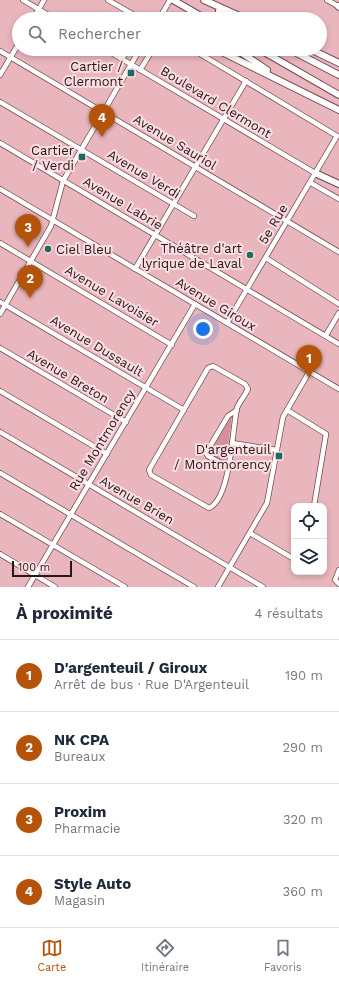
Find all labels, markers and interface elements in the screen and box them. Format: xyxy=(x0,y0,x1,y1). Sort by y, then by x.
search box xyxy=(12,12,327,56)
icon: search xyxy=(26,23,48,45)
text: Rechercher xyxy=(58,25,141,43)
place label: Cartier / Clermont xyxy=(64,59,124,89)
street label: Boulevard Clermont xyxy=(158,63,275,141)
marker: Cartier / Clermont xyxy=(126,68,136,78)
pin: 4 xyxy=(89,104,115,137)
street label: Avenue Sauriol xyxy=(131,111,219,173)
place label: Cartier / Verdi xyxy=(31,143,74,173)
street label: Avenue Verdi xyxy=(105,146,183,202)
marker: Cartier / Verdi xyxy=(77,152,87,162)
street label: Avenue Labrie xyxy=(81,173,165,233)
street label: 5e Rue xyxy=(255,201,291,247)
pin: 3 xyxy=(15,214,41,247)
place label: Théâtre d'art lyrique de Laval xyxy=(142,241,243,271)
place label: Ciel Bleu xyxy=(56,242,112,257)
marker: Ciel Bleu xyxy=(43,244,53,254)
marker: Théâtre d'art lyrique de Laval xyxy=(245,250,255,260)
street label: Avenue Lavoisier xyxy=(63,262,161,330)
pin: 2 xyxy=(17,265,43,298)
street label: Avenue Giroux xyxy=(173,274,259,334)
street label: Avenue Dussault xyxy=(48,312,147,380)
your location xyxy=(193,319,213,339)
pin: 1 xyxy=(296,345,322,378)
street label: Avenue Breton xyxy=(24,346,112,406)
street label: Rue Montmorency xyxy=(66,387,138,493)
place label: D'argenteuil / Montmorency xyxy=(174,442,271,472)
marker: D'argenteuil / Montmorency xyxy=(274,451,284,461)
street label: Avenue Brien xyxy=(97,473,177,527)
map controls xyxy=(291,503,327,575)
button: locate xyxy=(291,503,327,539)
button: layers xyxy=(291,539,327,575)
scale bar xyxy=(12,559,72,578)
text: 100 m xyxy=(18,561,50,574)
text: À proximité xyxy=(16,603,113,623)
text: 4 résultats xyxy=(255,606,323,621)
text: D'argenteuil / Giroux xyxy=(54,659,207,677)
text: 1 xyxy=(26,668,32,683)
text: 190 m xyxy=(285,668,323,683)
text: Arrêt de bus · Rue D'Argenteuil xyxy=(54,677,249,692)
text: NK CPA xyxy=(54,731,109,749)
text: 2 xyxy=(25,740,33,755)
text: 290 m xyxy=(282,740,323,755)
text: Bureaux xyxy=(54,749,105,764)
text: Proxim xyxy=(54,803,106,821)
text: 3 xyxy=(25,812,33,827)
text: 320 m xyxy=(283,812,323,827)
text: Pharmacie xyxy=(54,821,121,836)
text: Style Auto xyxy=(54,875,131,893)
text: 4 xyxy=(25,884,33,899)
text: 360 m xyxy=(283,884,323,899)
text: Magasin xyxy=(54,893,105,908)
tab: Carte xyxy=(37,937,66,974)
tab: Itinéraire xyxy=(141,937,189,974)
tab: Favoris xyxy=(264,937,302,974)

